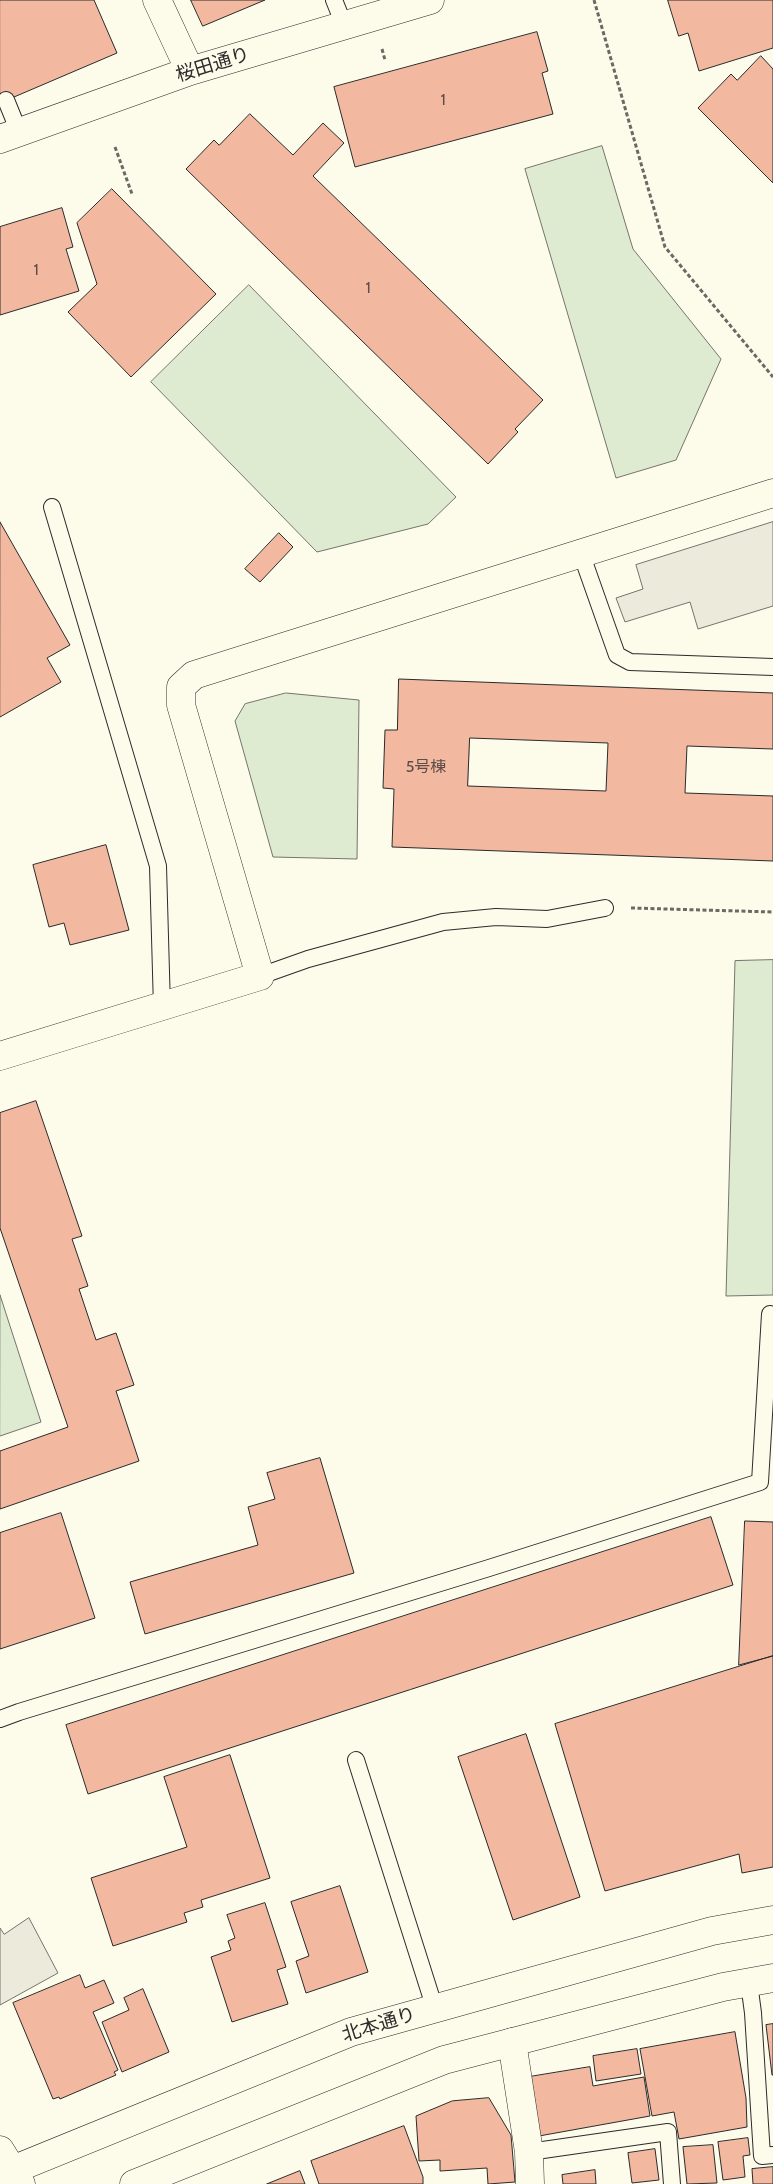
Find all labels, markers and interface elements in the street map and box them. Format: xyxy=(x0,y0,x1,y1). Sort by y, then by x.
street label: 桜田通り xyxy=(173,43,253,87)
house number: 1 xyxy=(440,90,446,110)
house number: 1 xyxy=(33,260,39,280)
house number: 1 xyxy=(365,278,371,298)
house number: 5号棟 xyxy=(406,757,446,777)
street label: 北本通り xyxy=(339,2003,419,2047)

